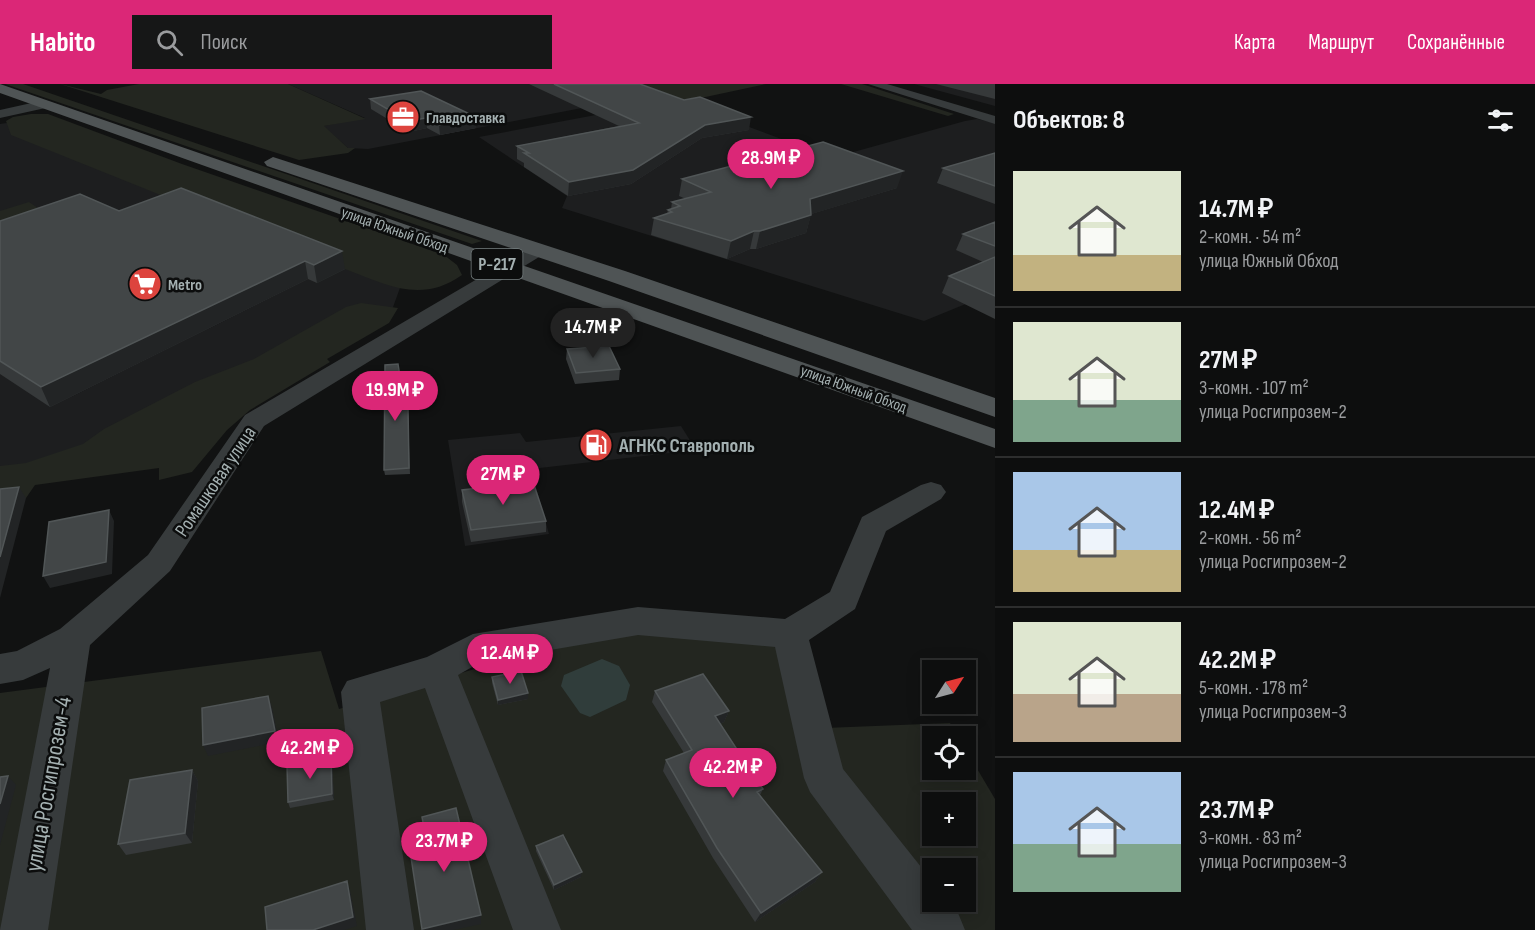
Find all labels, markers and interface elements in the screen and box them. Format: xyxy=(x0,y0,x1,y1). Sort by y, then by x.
search box xyxy=(132,15,552,69)
text: Habito xyxy=(30,26,96,59)
icon: search xyxy=(153,26,186,59)
text: Поиск xyxy=(201,29,247,56)
text: Карта xyxy=(1234,30,1275,55)
text: Маршрут xyxy=(1308,30,1374,55)
text: Сохранённые xyxy=(1407,30,1505,55)
office icon: Главдоставка xyxy=(385,99,421,135)
icon: filters xyxy=(1484,104,1517,137)
text: Объектов: 8 xyxy=(1013,105,1125,136)
place label: Главдоставка xyxy=(426,109,505,128)
pin: 28.9M ₽ xyxy=(716,139,826,190)
text: 28.9M ₽ xyxy=(741,146,801,170)
text: 14.7M ₽ xyxy=(1199,194,1273,225)
icon: home xyxy=(1061,195,1133,267)
street label: улица Южный Обход xyxy=(339,203,451,258)
text: 2-комн. · 54 m² xyxy=(1199,225,1301,249)
road number: Р-217 xyxy=(472,249,522,279)
text: улица Южный Обход xyxy=(1199,249,1338,273)
supermarket icon: Metro xyxy=(127,266,163,302)
place label: Metro xyxy=(168,276,202,295)
pin: 14.7M ₽ xyxy=(538,308,648,359)
text: 14.7M ₽ xyxy=(564,315,622,339)
text: 27M ₽ xyxy=(1199,345,1257,376)
icon: home xyxy=(1061,346,1133,418)
street label: улица Южный Обход xyxy=(798,361,909,418)
pin: 19.9M ₽ xyxy=(340,371,450,422)
text: 3-комн. · 107 m² xyxy=(1199,376,1309,400)
text: 19.9M ₽ xyxy=(366,378,424,402)
text: улица Росгипрозем-2 xyxy=(1199,400,1347,424)
street label: Ромашковая улица xyxy=(170,422,262,541)
fuel station icon: АГНКС Ставрополь xyxy=(578,427,614,463)
place label: АГНКС Ставрополь xyxy=(618,434,755,458)
pin: 27M ₽ xyxy=(461,455,545,506)
text: 27M ₽ xyxy=(481,462,525,486)
text: 12.4M ₽ xyxy=(1199,495,1275,526)
icon: home xyxy=(1061,496,1133,568)
text: 2-комн. · 56 m² xyxy=(1199,526,1302,550)
text: улица Росгипрозем-2 xyxy=(1199,550,1347,574)
pin: 12.4M ₽ xyxy=(455,634,565,685)
text: 12.4M ₽ xyxy=(481,641,539,665)
text: 42.2M ₽ xyxy=(1199,645,1276,676)
icon: home xyxy=(1061,646,1133,718)
north arrow xyxy=(922,660,976,714)
map controls xyxy=(922,660,976,912)
text: 5-комн. · 178 m² xyxy=(1199,676,1308,700)
street label: улица Росгипрозем-4 xyxy=(19,694,78,874)
text: улица Росгипрозем-3 xyxy=(1199,700,1347,724)
button: locate xyxy=(922,726,976,780)
pin: 42.2M ₽ xyxy=(255,729,365,780)
text: 42.2M ₽ xyxy=(280,736,340,760)
pin: 42.2M ₽ xyxy=(678,748,788,799)
text: 42.2M ₽ xyxy=(703,755,763,779)
button: + xyxy=(922,792,976,846)
text: 23.7M ₽ xyxy=(1199,795,1274,826)
icon: home xyxy=(1061,796,1133,868)
pin: 23.7M ₽ xyxy=(389,822,499,873)
text: 3-комн. · 83 m² xyxy=(1199,826,1302,850)
text: 23.7M ₽ xyxy=(415,829,473,853)
text: улица Росгипрозем-3 xyxy=(1199,850,1347,874)
button: − xyxy=(922,858,976,912)

